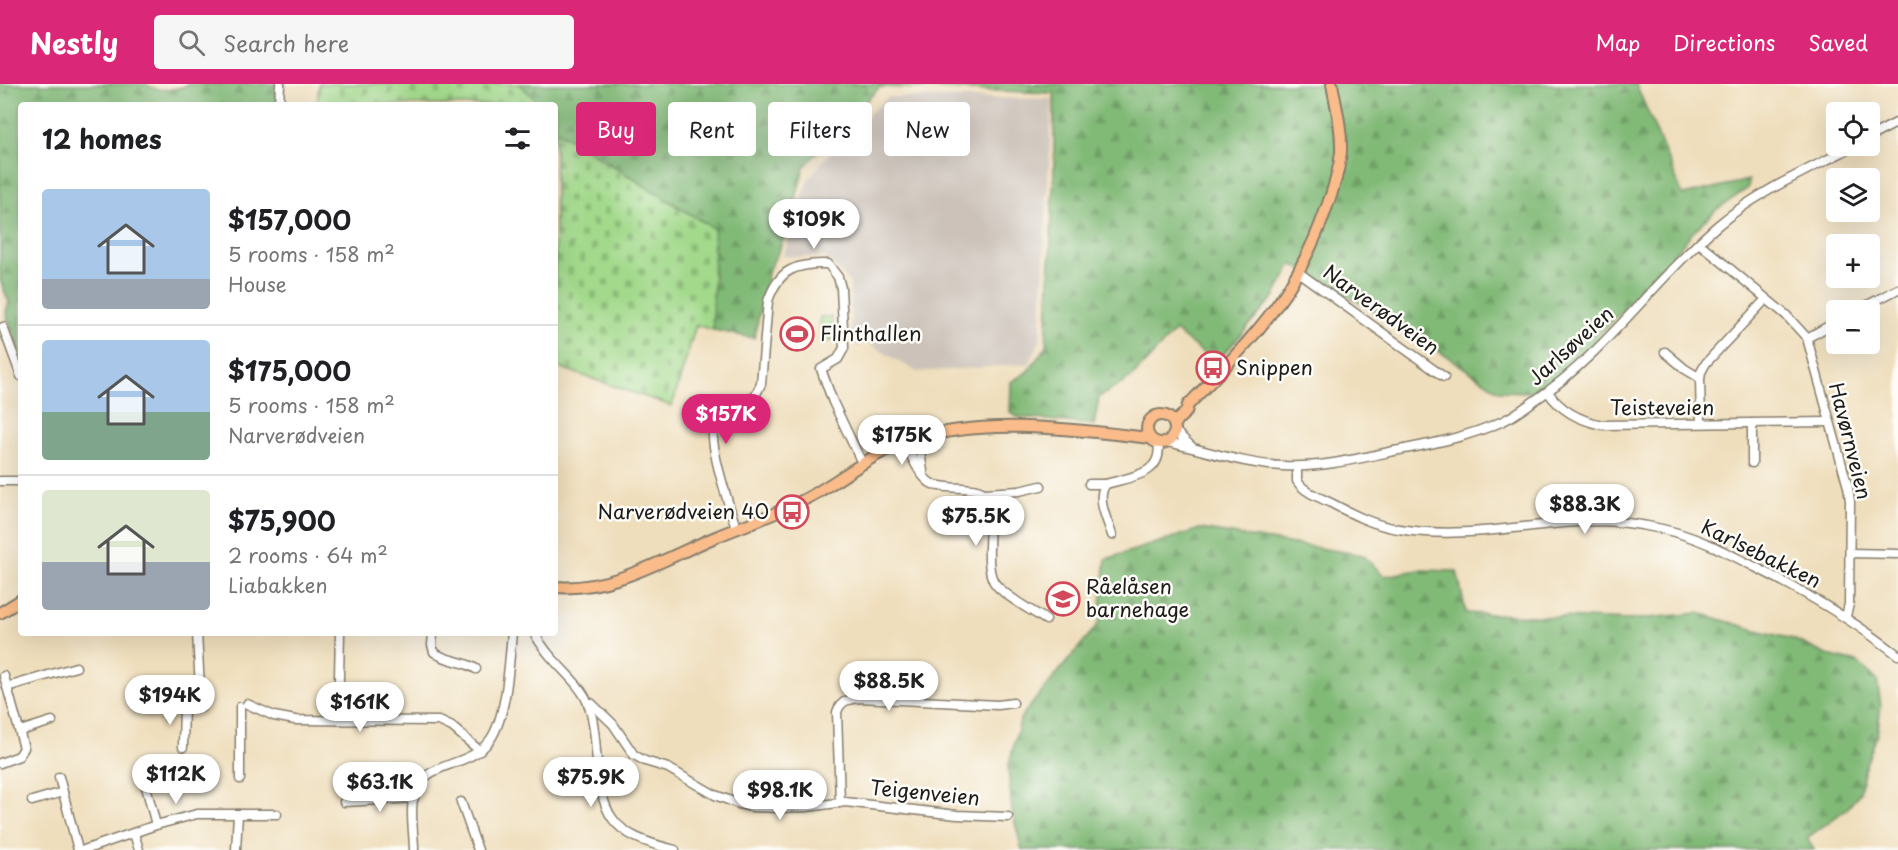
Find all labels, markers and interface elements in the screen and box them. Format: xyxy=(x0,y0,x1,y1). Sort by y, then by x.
search box xyxy=(154,15,574,69)
text: Nestly xyxy=(30,21,118,64)
icon: search xyxy=(175,26,208,59)
text: Search here xyxy=(223,26,349,59)
text: Map xyxy=(1595,26,1640,58)
text: Directions xyxy=(1673,26,1775,58)
text: Saved xyxy=(1808,26,1868,58)
chip: Buy xyxy=(576,102,656,156)
chip: Rent xyxy=(668,102,756,156)
chip: Filters xyxy=(768,102,872,156)
chip: New xyxy=(884,102,970,156)
map controls xyxy=(1826,102,1880,354)
button: locate xyxy=(1826,102,1880,156)
text: 12 homes xyxy=(42,119,162,158)
icon: filters xyxy=(501,122,534,155)
button: layers xyxy=(1826,168,1880,222)
pin: $109K xyxy=(772,199,856,250)
text: $157,000 xyxy=(228,200,351,239)
text: $109K xyxy=(783,203,845,233)
icon: home xyxy=(90,213,162,285)
button: + xyxy=(1826,234,1880,288)
text: 5 rooms · 158 m² xyxy=(228,239,395,269)
street label: Narverødveien xyxy=(1317,257,1446,362)
text: House xyxy=(228,269,287,299)
street label: Jarlsøveien xyxy=(1521,299,1620,392)
button: − xyxy=(1826,300,1880,354)
sports icon: Flinthallen xyxy=(779,316,815,352)
place label: Flinthallen xyxy=(820,318,921,348)
bus stop icon: Snippen xyxy=(1195,350,1231,386)
text: $175,000 xyxy=(228,351,351,390)
place label: Snippen xyxy=(1236,352,1313,382)
icon: home xyxy=(90,364,162,436)
street label: Havørnveien xyxy=(1822,379,1880,502)
text: 5 rooms · 158 m² xyxy=(228,390,395,420)
street label: Teisteveien xyxy=(1610,392,1714,422)
pin: $157K xyxy=(684,394,768,445)
text: $157K xyxy=(696,398,756,428)
pin: $175K xyxy=(860,415,944,466)
text: $175K xyxy=(872,419,932,449)
text: Narverødveien xyxy=(228,420,365,450)
pin: $88.3K xyxy=(1536,484,1634,535)
text: $88.3K xyxy=(1549,488,1621,518)
bus stop icon: Narverødveien 40 xyxy=(774,494,810,530)
place label: Narverødveien 40 xyxy=(598,496,769,526)
pin: $75.5K xyxy=(927,496,1025,547)
text: $75.5K xyxy=(941,500,1011,530)
text: $75,900 xyxy=(228,501,336,540)
street label: Karlsebakken xyxy=(1697,511,1826,595)
icon: home xyxy=(90,514,162,586)
text: 2 rooms · 64 m² xyxy=(228,540,388,570)
text: Liabakken xyxy=(228,570,327,600)
place label: Råelåsen barnehage xyxy=(1086,571,1189,624)
school or university icon: Råelåsen barnehage xyxy=(1045,581,1081,617)
pin: $88.5K xyxy=(840,661,938,712)
text: $88.5K xyxy=(853,665,925,695)
pin: $194K xyxy=(128,675,212,726)
text: $194K xyxy=(139,679,201,709)
pin: $161K xyxy=(318,682,402,733)
text: $161K xyxy=(330,686,390,716)
pin: $112K xyxy=(134,754,218,805)
pin: $75.9K xyxy=(542,757,640,808)
text: $112K xyxy=(146,758,206,788)
text: $75.9K xyxy=(557,761,625,791)
pin: $63.1K xyxy=(331,762,429,813)
text: $63.1K xyxy=(347,766,413,796)
pin: $98.1K xyxy=(731,770,829,821)
street label: Teigenveien xyxy=(869,771,981,813)
text: $98.1K xyxy=(747,774,813,804)

